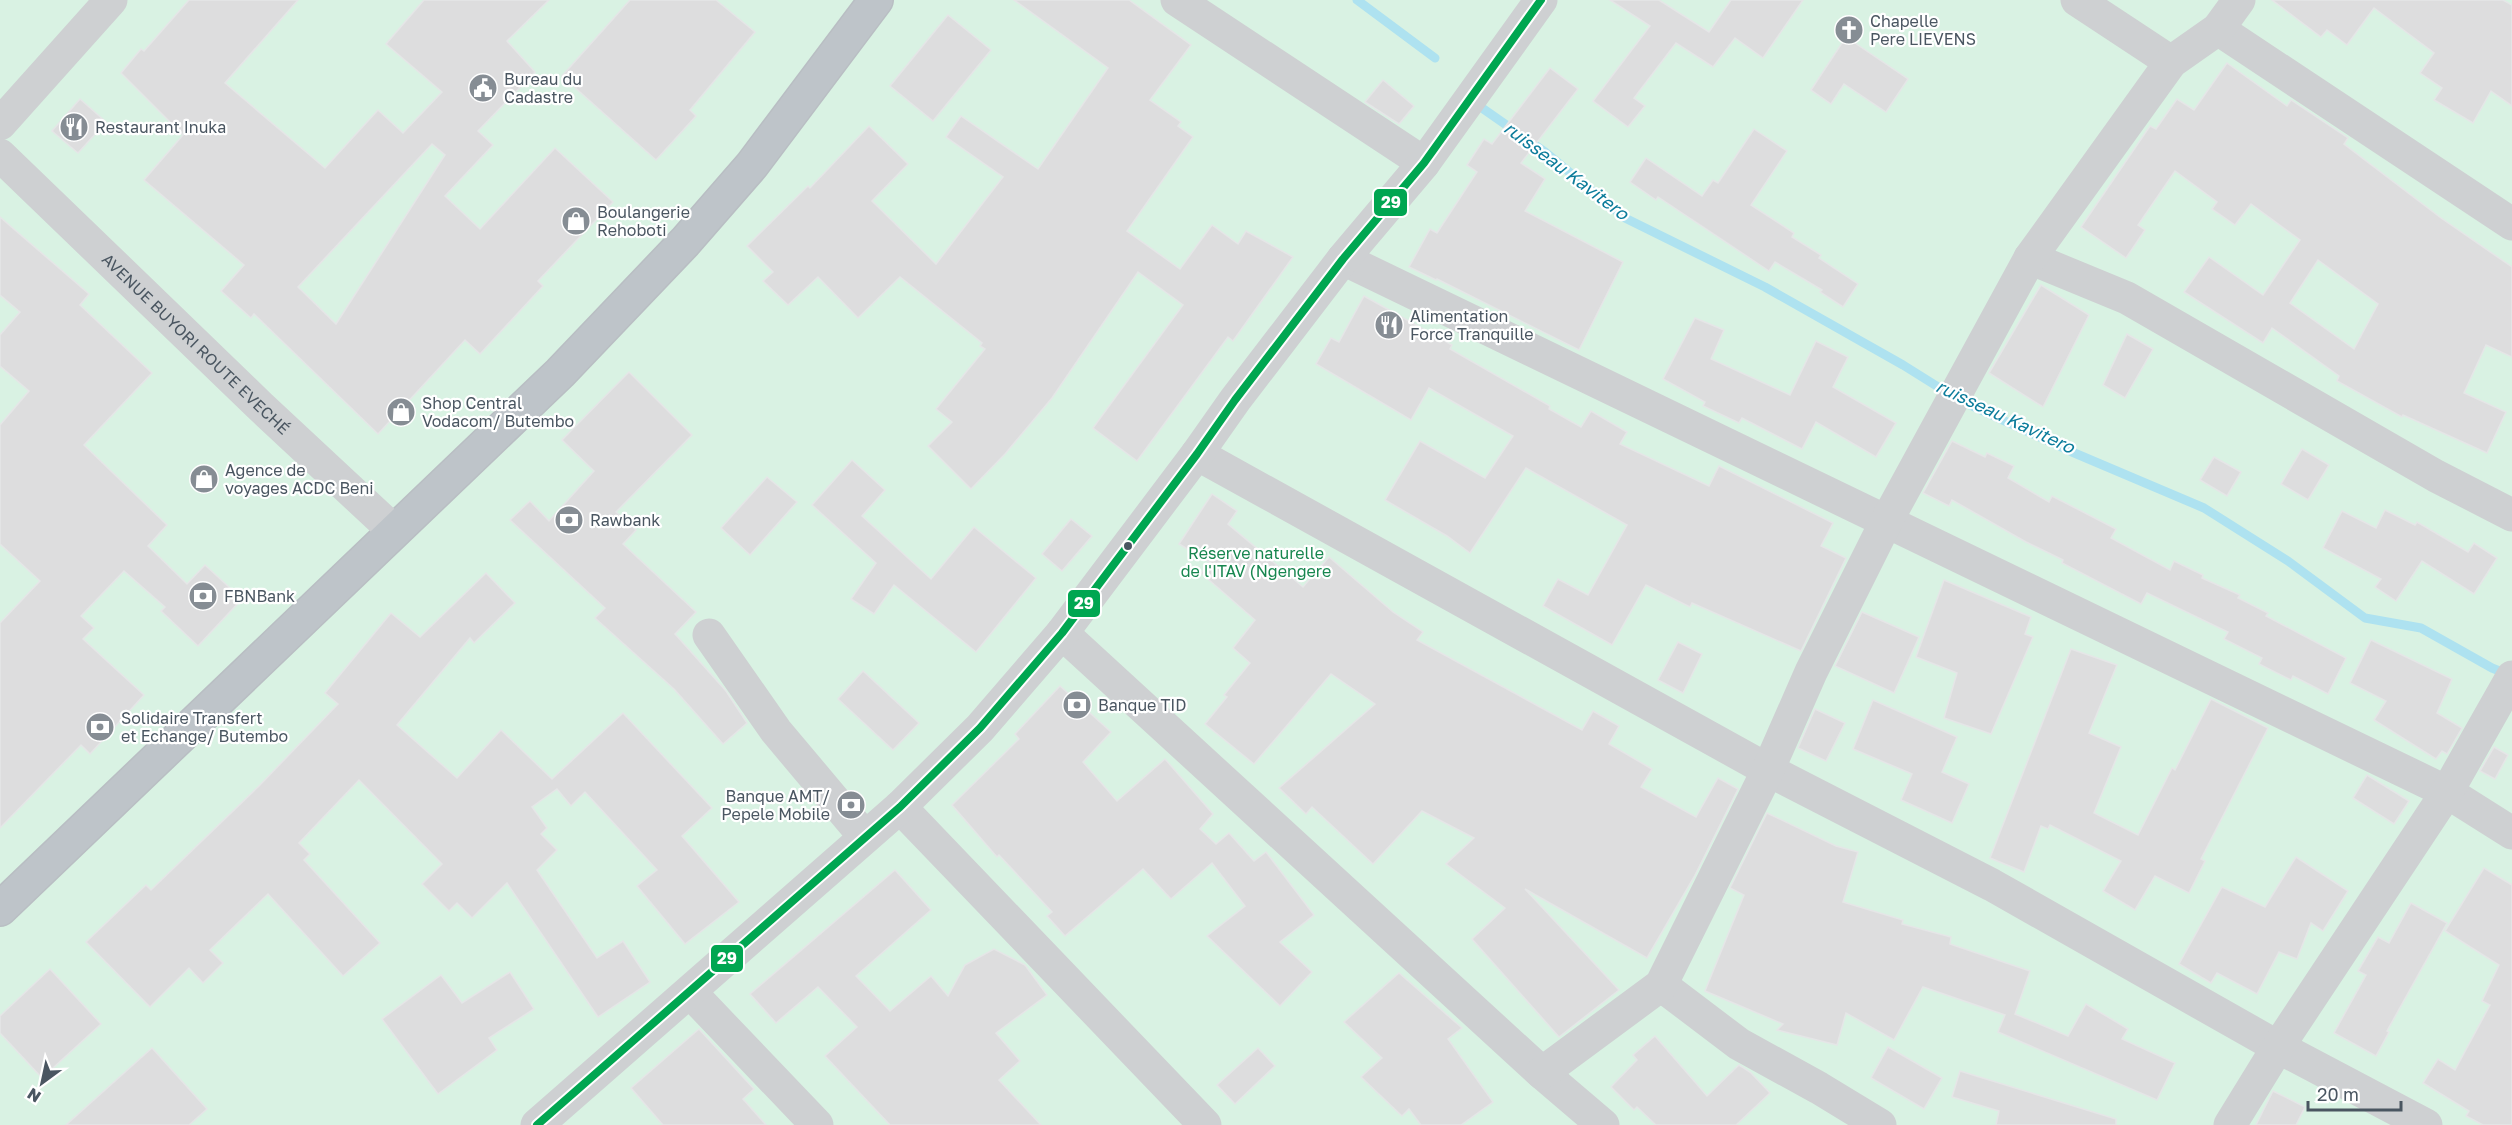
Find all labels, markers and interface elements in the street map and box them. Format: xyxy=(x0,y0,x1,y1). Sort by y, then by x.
place label: Chapelle Pere LIEVENS xyxy=(1870,11,1976,49)
church icon: Chapelle Pere LIEVENS xyxy=(1833,14,1865,46)
place label: Bureau du Cadastre xyxy=(504,69,582,107)
public building icon: Bureau du Cadastre xyxy=(467,72,499,104)
restaurant icon: Restaurant Inuka xyxy=(58,111,90,143)
water label: ruisseau Kavitero xyxy=(1500,116,1634,225)
place label: Restaurant Inuka xyxy=(95,117,226,137)
line badge: 29 xyxy=(1373,188,1408,217)
text: 29 xyxy=(1381,192,1401,212)
place label: Boulangerie Rehoboti xyxy=(597,202,690,240)
shop icon: Boulangerie Rehoboti xyxy=(560,205,592,237)
street label: AVENUE BUYORI ROUTE EVECHÉ xyxy=(98,249,294,439)
place label: Alimentation Force Tranquille xyxy=(1410,306,1534,344)
restaurant icon: Alimentation Force Tranquille xyxy=(1373,309,1405,341)
water label: ruisseau Kavitero xyxy=(1933,374,2079,458)
place label: Shop Central Vodacom/ Butembo xyxy=(422,393,574,431)
shop icon: Shop Central Vodacom/ Butembo xyxy=(385,396,417,428)
place label: Agence de voyages ACDC Beni xyxy=(225,460,374,498)
shop icon: Agence de voyages ACDC Beni xyxy=(188,463,220,495)
bank icon: Rawbank xyxy=(553,504,585,536)
place label: Rawbank xyxy=(590,510,660,530)
unlabelled marker xyxy=(1122,540,1134,552)
park label: Réserve naturelle de l'ITAV (Ngengere xyxy=(1181,543,1331,581)
bank icon: FBNBank xyxy=(187,580,219,612)
place label: FBNBank xyxy=(224,586,295,606)
line badge: 29 xyxy=(1067,589,1101,618)
text: 29 xyxy=(1074,593,1094,613)
bank icon: Banque TID xyxy=(1061,689,1093,721)
place label: Banque TID xyxy=(1098,695,1187,715)
place label: Solidaire Transfert et Echange/ Butembo xyxy=(121,708,288,746)
bank icon: Solidaire Transfert et Echange/ Butembo xyxy=(84,711,116,743)
place label: Banque AMT/ Pepele Mobile xyxy=(721,786,830,824)
bank icon: Banque AMT/ Pepele Mobile xyxy=(835,789,867,821)
line badge: 29 xyxy=(710,944,744,973)
text: 29 xyxy=(717,948,737,968)
north arrow xyxy=(12,1053,72,1113)
scale bar xyxy=(2308,1074,2401,1112)
text: 20 m xyxy=(2317,1083,2359,1105)
text: N xyxy=(23,1084,44,1107)

